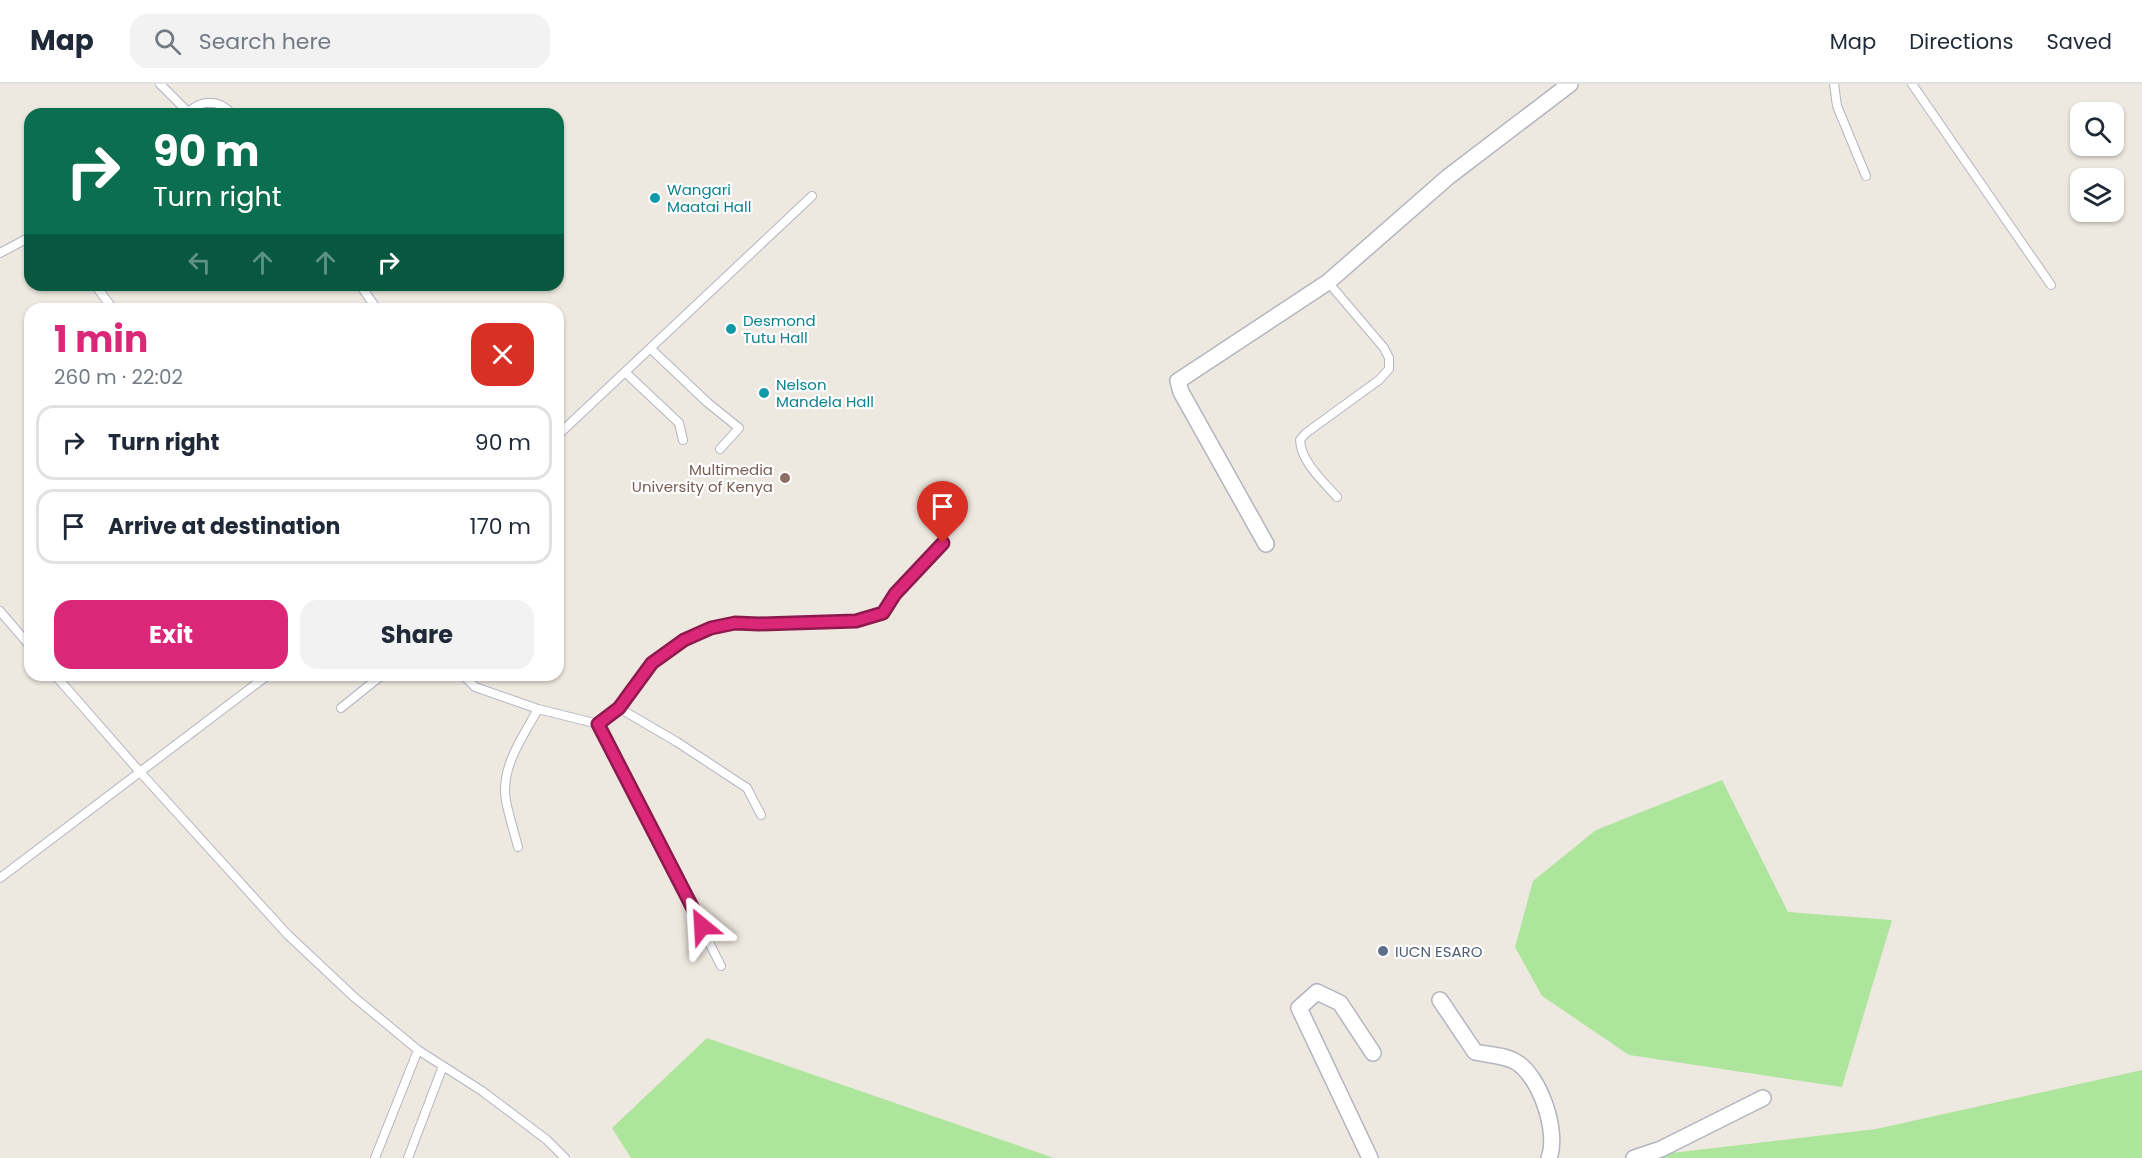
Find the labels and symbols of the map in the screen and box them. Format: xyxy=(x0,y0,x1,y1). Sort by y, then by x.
place label: Wangari Maatai Hall xyxy=(667,179,751,217)
marker: Wangari Maatai Hall xyxy=(648,191,662,205)
place label: Desmond Tutu Hall xyxy=(743,310,816,348)
marker: Desmond Tutu Hall xyxy=(724,322,738,336)
place label: Nelson Mandela Hall xyxy=(776,374,874,412)
marker: Nelson Mandela Hall xyxy=(757,386,771,400)
place label: Multimedia University of Kenya xyxy=(632,459,773,497)
marker: Multimedia University of Kenya xyxy=(778,471,792,485)
pin xyxy=(917,481,968,543)
position arrow xyxy=(670,894,734,958)
place label: IUCN ESARO xyxy=(1395,941,1483,962)
marker: IUCN ESARO xyxy=(1376,944,1390,958)

